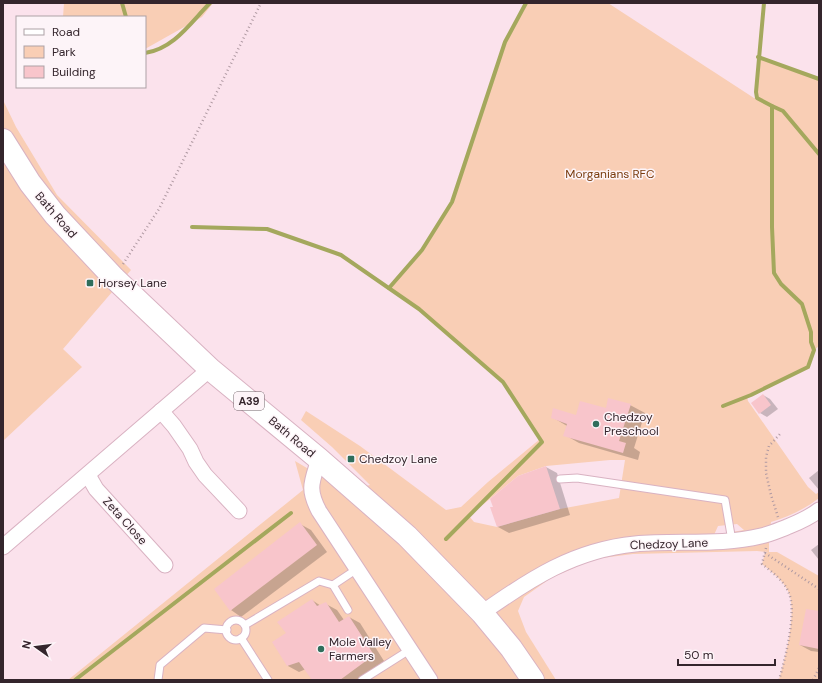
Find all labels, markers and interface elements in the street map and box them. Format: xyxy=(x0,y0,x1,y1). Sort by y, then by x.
legend xyxy=(16,16,146,88)
text: Road xyxy=(52,24,80,40)
text: Park xyxy=(52,44,76,60)
text: Building xyxy=(52,64,96,80)
park label: Morganians RFC xyxy=(565,166,655,182)
street label: Bath Road xyxy=(31,188,81,242)
place label: Horsey Lane xyxy=(98,275,167,291)
marker: Horsey Lane xyxy=(85,278,95,288)
road number: A39 xyxy=(234,392,264,410)
place label: Chedzoy Preschool xyxy=(604,409,659,439)
street label: Bath Road xyxy=(265,413,319,461)
marker: Chedzoy Preschool xyxy=(591,419,601,429)
place label: Chedzoy Lane xyxy=(359,451,438,467)
marker: Chedzoy Lane xyxy=(346,454,356,464)
street label: Zeta Close xyxy=(99,494,151,548)
street label: Chedzoy Lane xyxy=(630,535,709,553)
north arrow xyxy=(16,627,56,667)
place label: Mole Valley Farmers xyxy=(329,634,392,664)
text: N xyxy=(19,639,34,650)
scale bar xyxy=(678,641,775,667)
marker: Mole Valley Farmers xyxy=(316,644,326,654)
text: 50 m xyxy=(684,647,713,663)

